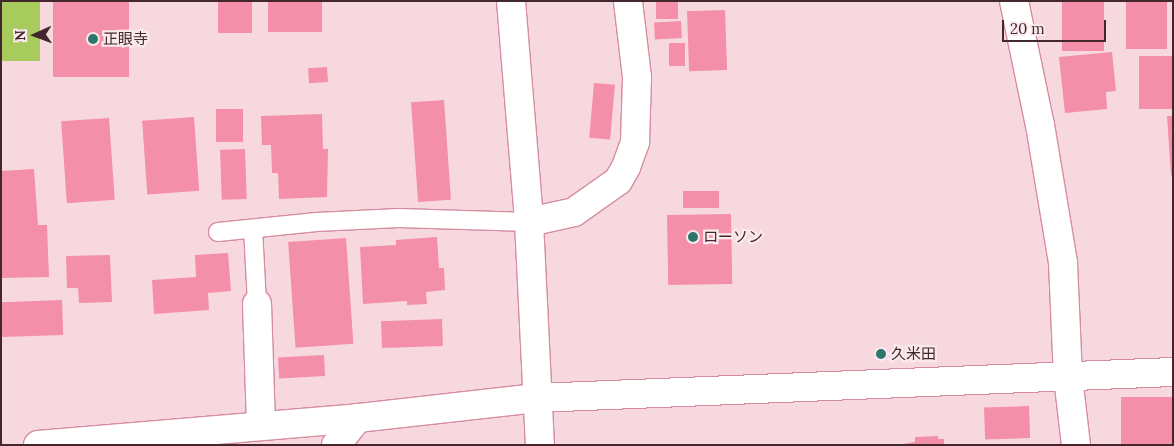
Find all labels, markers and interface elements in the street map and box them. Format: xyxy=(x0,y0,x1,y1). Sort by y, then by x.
north arrow xyxy=(10,10,60,60)
scale bar xyxy=(1004,10,1108,42)
text: 20 m xyxy=(1010,19,1045,38)
text: N xyxy=(11,30,29,41)
place label: 正眼寺 xyxy=(103,30,148,48)
marker: 正眼寺 xyxy=(87,33,99,45)
place label: ローソン xyxy=(703,228,763,246)
marker: ローソン xyxy=(687,231,699,243)
place label: 久米田 xyxy=(891,345,936,363)
marker: 久米田 xyxy=(875,348,887,360)

